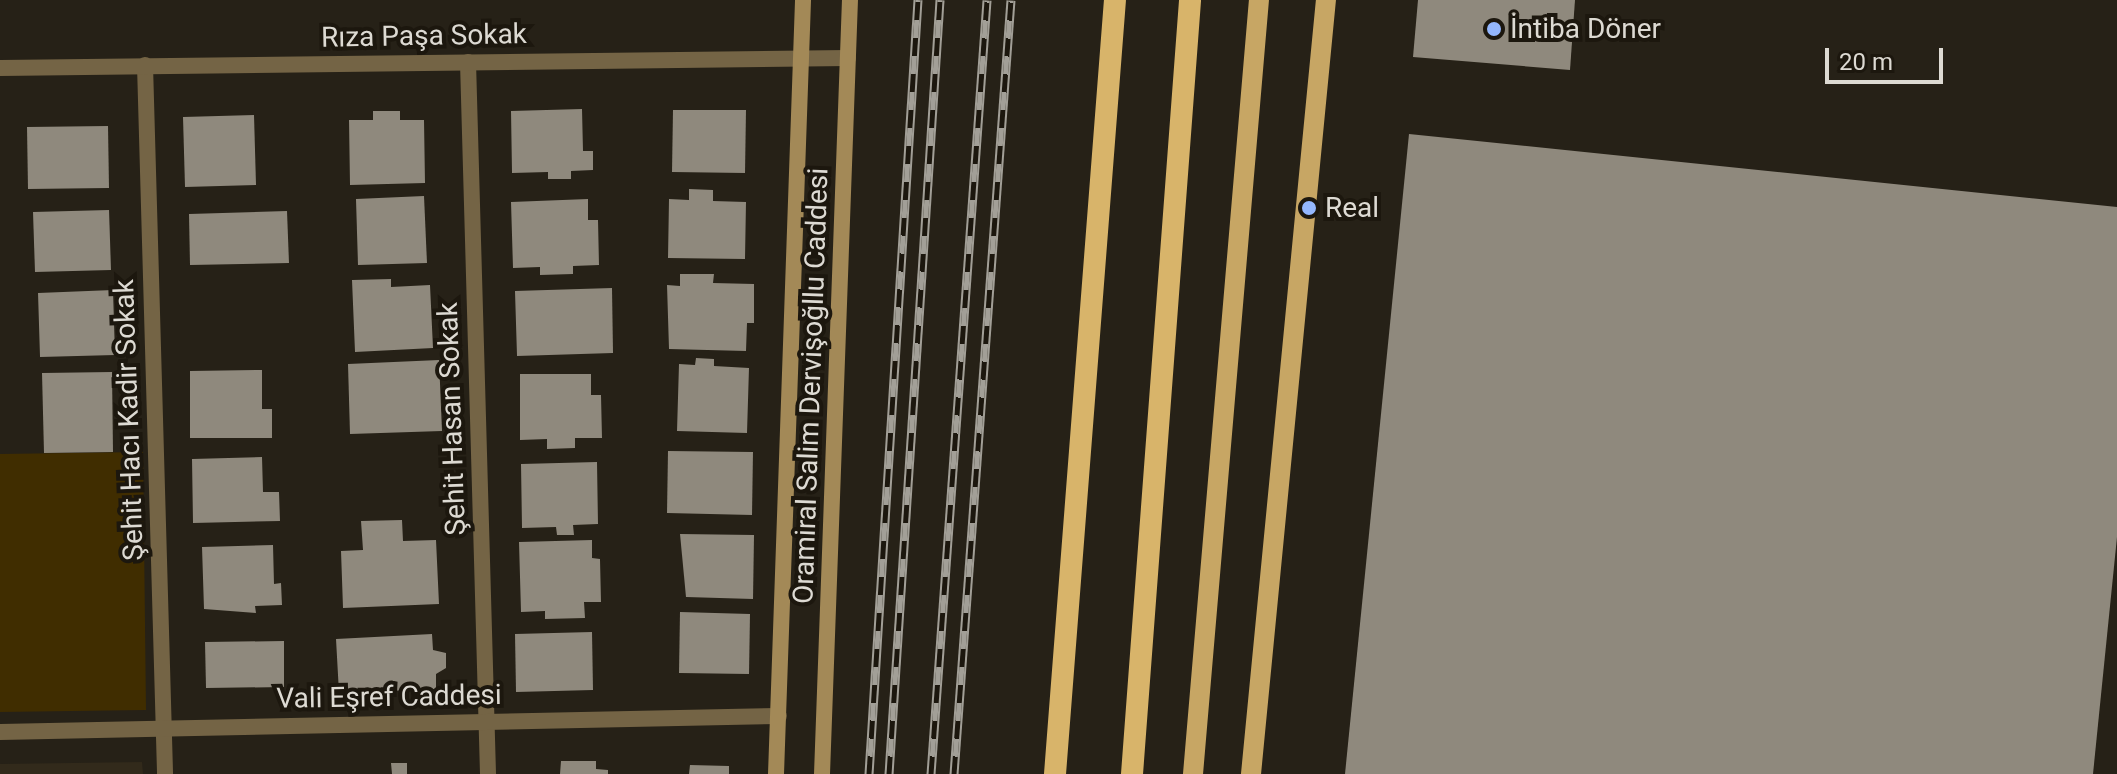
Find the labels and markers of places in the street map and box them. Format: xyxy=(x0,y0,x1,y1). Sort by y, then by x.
place label: İntiba Döner xyxy=(1510,12,1661,46)
marker: İntiba Döner xyxy=(1485,20,1503,38)
place label: Real xyxy=(1325,191,1379,225)
marker: Real xyxy=(1300,199,1318,217)

